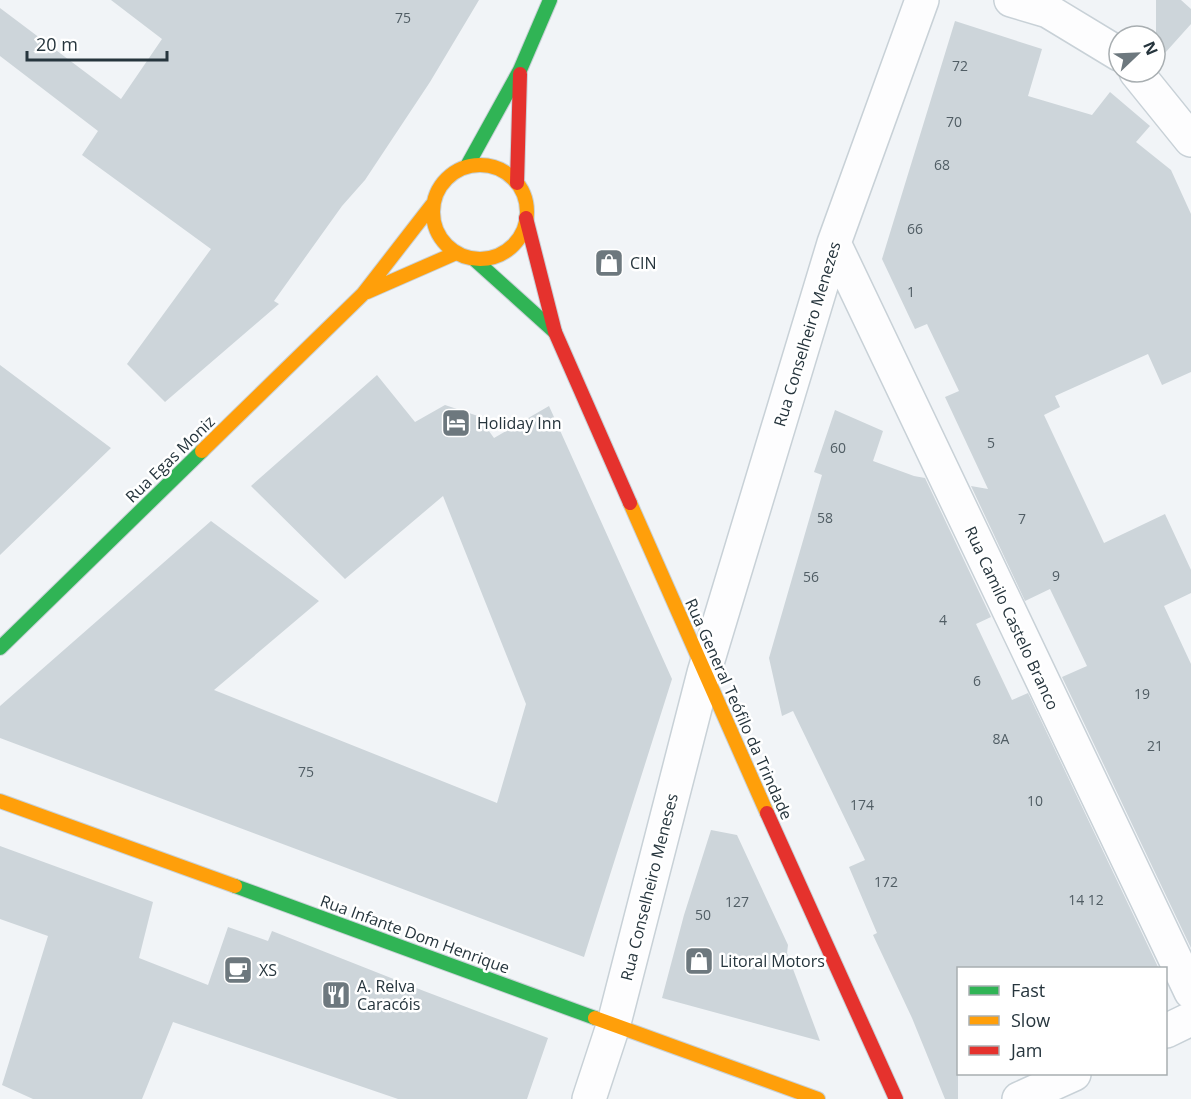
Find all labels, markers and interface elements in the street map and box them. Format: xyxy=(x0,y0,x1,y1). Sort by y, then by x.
house number: 75 xyxy=(395,8,411,27)
scale bar xyxy=(27,24,166,62)
north arrow xyxy=(1107,24,1167,84)
text: 20 m xyxy=(36,32,78,56)
text: N xyxy=(1138,38,1163,58)
house number: 72 xyxy=(952,56,968,75)
house number: 70 xyxy=(946,112,962,131)
house number: 68 xyxy=(934,155,950,174)
house number: 66 xyxy=(907,219,923,238)
street label: Rua Conselheiro Menezes xyxy=(768,239,846,429)
shop icon: CIN xyxy=(593,247,625,279)
place label: CIN xyxy=(630,252,657,274)
house number: 1 xyxy=(907,282,915,301)
hotel icon: Holiday Inn xyxy=(440,407,472,439)
street label: Rua Egas Moniz xyxy=(121,411,219,507)
place label: Holiday Inn xyxy=(477,412,561,434)
house number: 5 xyxy=(987,433,995,452)
house number: 60 xyxy=(830,438,846,457)
house number: 58 xyxy=(817,508,833,527)
house number: 7 xyxy=(1018,509,1026,528)
street label: Rua Camilo Castelo Branco xyxy=(960,523,1064,713)
house number: 9 xyxy=(1052,566,1060,585)
house number: 56 xyxy=(803,567,819,586)
street label: Rua General Teófilo da Trindade xyxy=(680,595,798,823)
house number: 4 xyxy=(939,610,947,629)
house number: 6 xyxy=(973,671,981,690)
house number: 19 xyxy=(1134,684,1150,703)
house number: 8A xyxy=(993,729,1010,748)
house number: 21 xyxy=(1147,736,1163,755)
house number: 75 xyxy=(298,762,314,781)
street label: Rua Conselheiro Meneses xyxy=(615,791,683,983)
house number: 10 xyxy=(1027,791,1043,810)
house number: 174 xyxy=(850,795,874,814)
house number: 172 xyxy=(874,872,898,891)
street label: Rua Infante Dom Henrique xyxy=(317,889,513,979)
house number: 14 12 xyxy=(1068,890,1104,909)
house number: 127 xyxy=(725,892,749,911)
house number: 50 xyxy=(695,905,711,924)
shop icon: Litoral Motors xyxy=(683,945,715,977)
place label: Litoral Motors xyxy=(720,950,825,972)
cafe icon: XS xyxy=(222,954,254,986)
place label: XS xyxy=(259,959,277,981)
legend xyxy=(957,967,1167,1075)
place label: A. Relva Caracóis xyxy=(357,975,420,1015)
text: Fast xyxy=(1011,978,1045,1002)
restaurant icon: A. Relva Caracóis xyxy=(320,979,352,1011)
text: Slow xyxy=(1011,1008,1050,1032)
text: Jam xyxy=(1009,1038,1043,1062)

